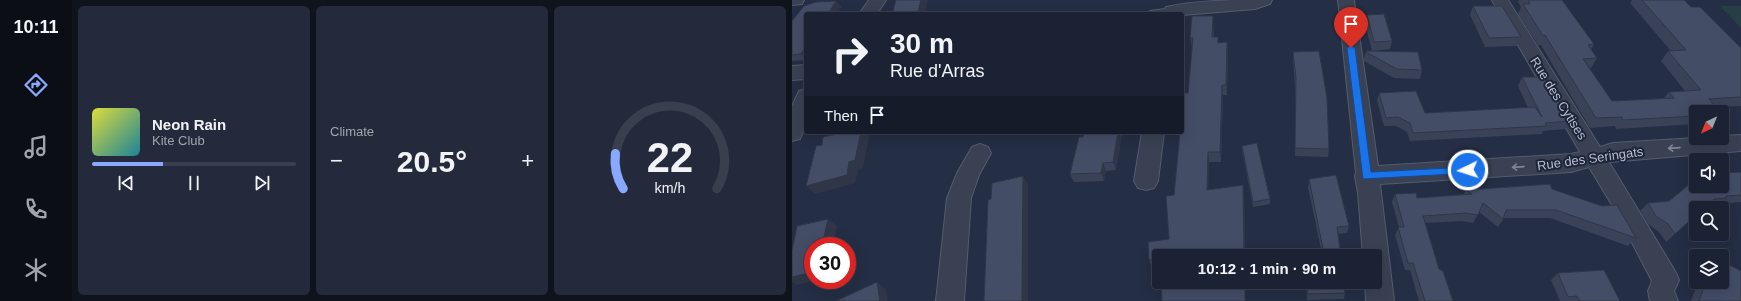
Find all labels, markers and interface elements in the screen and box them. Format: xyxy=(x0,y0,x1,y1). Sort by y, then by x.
pin xyxy=(1334,7.0,1368,48)
icon: arrive xyxy=(1340,13,1362,35)
text: 10:11 xyxy=(13,17,59,37)
icon: right xyxy=(824,28,876,80)
text: 30 m xyxy=(890,28,954,59)
street label: Rue des Cytises xyxy=(1527,54,1590,143)
text: Rue d'Arras xyxy=(890,61,984,81)
icon: directions xyxy=(22,71,50,99)
icon: arrive xyxy=(866,104,888,126)
north arrow xyxy=(1689,105,1729,145)
map controls xyxy=(1689,105,1729,289)
text: Then xyxy=(824,107,858,124)
text: Neon Rain xyxy=(152,116,226,133)
text: Climate xyxy=(330,124,374,139)
icon: music xyxy=(22,133,50,161)
text: Kite Club xyxy=(152,133,205,148)
text: 22 xyxy=(647,133,693,180)
street label: Rue des Seringats xyxy=(1536,144,1645,173)
one-way arrow xyxy=(1668,144,1681,151)
text: 20.5° xyxy=(397,145,467,178)
text: − xyxy=(330,148,343,173)
text: + xyxy=(521,148,534,173)
position arrow xyxy=(1447,149,1489,191)
button: sound xyxy=(1689,153,1729,193)
one-way arrow xyxy=(1512,163,1525,170)
icon: previous xyxy=(115,172,137,194)
icon: pause xyxy=(183,172,205,194)
icon: next xyxy=(251,172,273,194)
text: km/h xyxy=(655,179,686,195)
icon: phone xyxy=(22,195,50,223)
button: search xyxy=(1689,201,1729,241)
speed limit sign: 30 xyxy=(804,237,856,289)
button: layers xyxy=(1689,249,1729,289)
icon: climate xyxy=(22,256,50,284)
text: 10:12 · 1 min · 90 m xyxy=(1198,260,1336,277)

